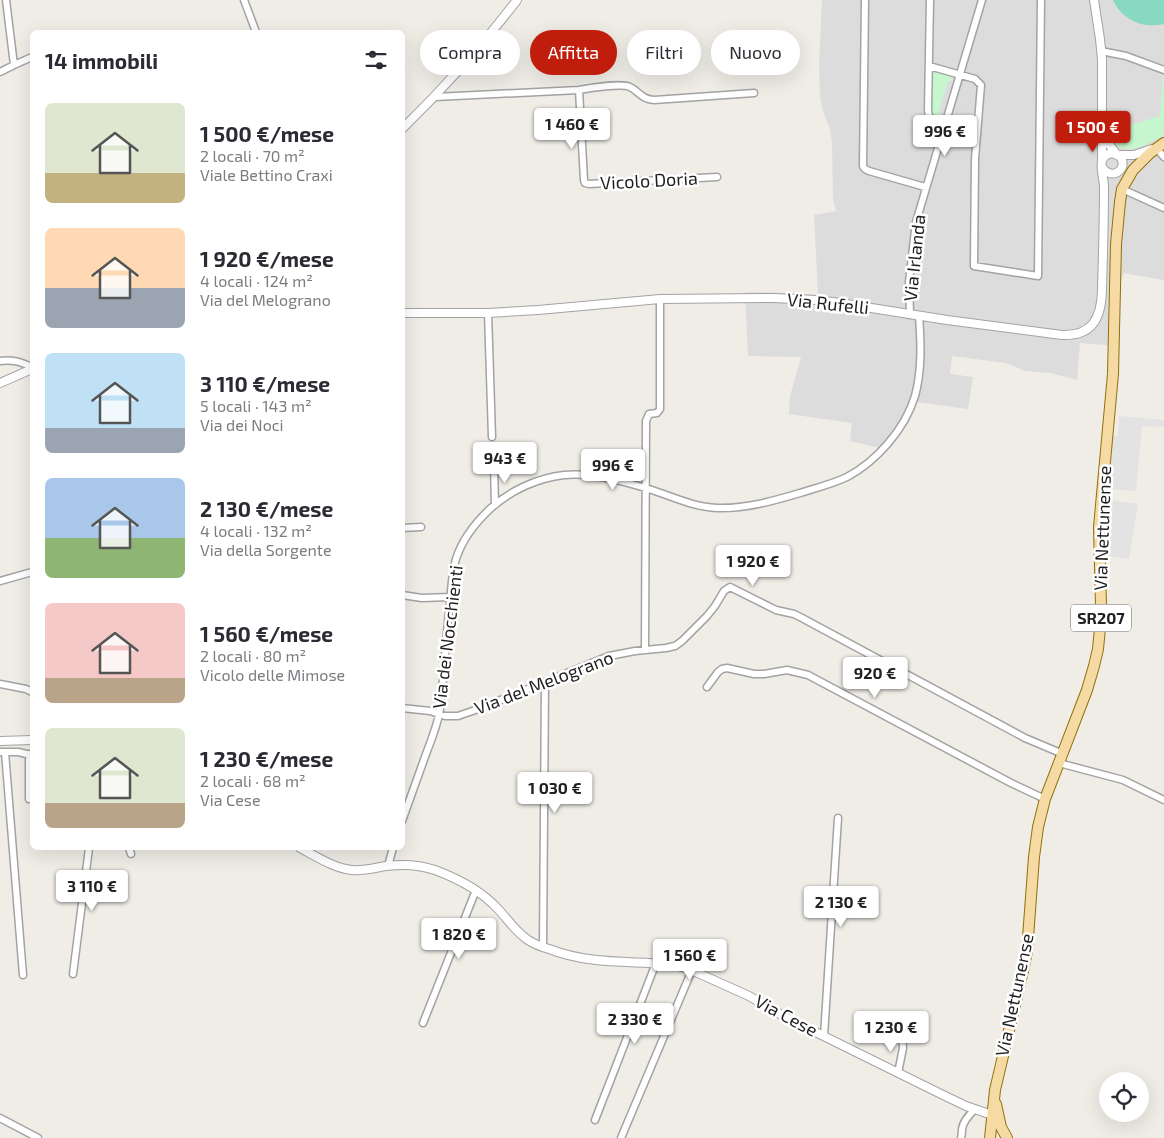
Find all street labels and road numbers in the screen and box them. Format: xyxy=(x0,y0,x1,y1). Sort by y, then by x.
street label: Vicolo Doria xyxy=(600,166,698,194)
street label: Via Irlanda xyxy=(899,213,929,302)
street label: Via Rufelli xyxy=(786,288,870,318)
street label: Via Nettunense xyxy=(1089,465,1115,591)
street label: Via dei Nocchienti xyxy=(427,564,467,710)
road number: SR207 xyxy=(1071,604,1131,632)
street label: Via del Melograno xyxy=(471,645,616,719)
street label: Via Nettunense xyxy=(990,931,1038,1058)
street label: Via Cese xyxy=(751,989,822,1041)

